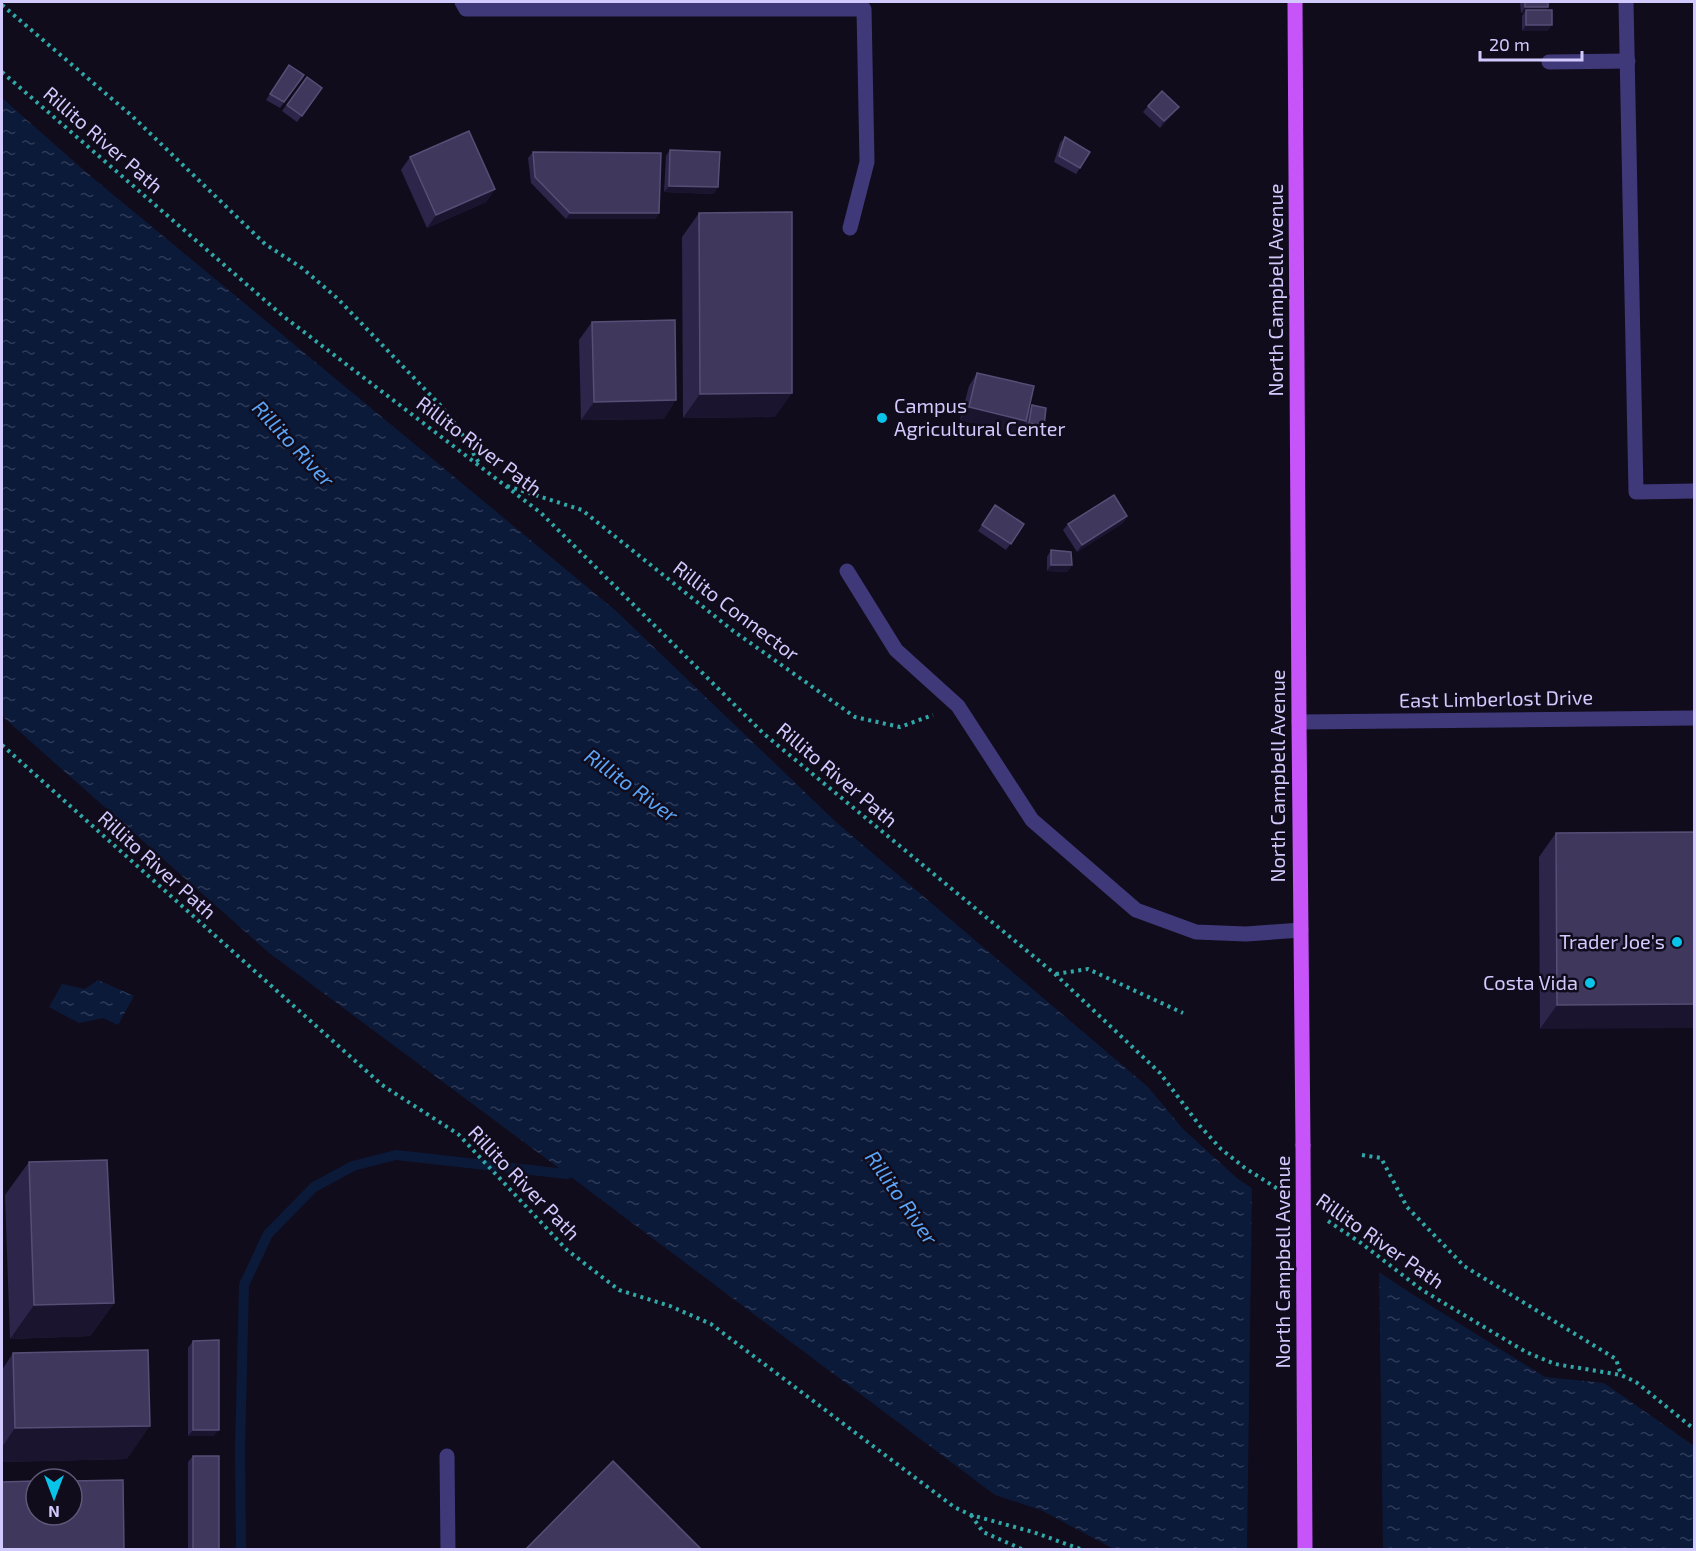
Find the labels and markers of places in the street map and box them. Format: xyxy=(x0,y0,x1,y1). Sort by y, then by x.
place label: Campus Agricultural Center xyxy=(894,393,1066,440)
marker: Campus Agricultural Center xyxy=(875,411,889,425)
place label: Trader Joe's xyxy=(1559,929,1665,953)
marker: Trader Joe's xyxy=(1670,935,1684,949)
place label: Costa Vida xyxy=(1483,970,1578,994)
marker: Costa Vida xyxy=(1583,976,1597,990)

